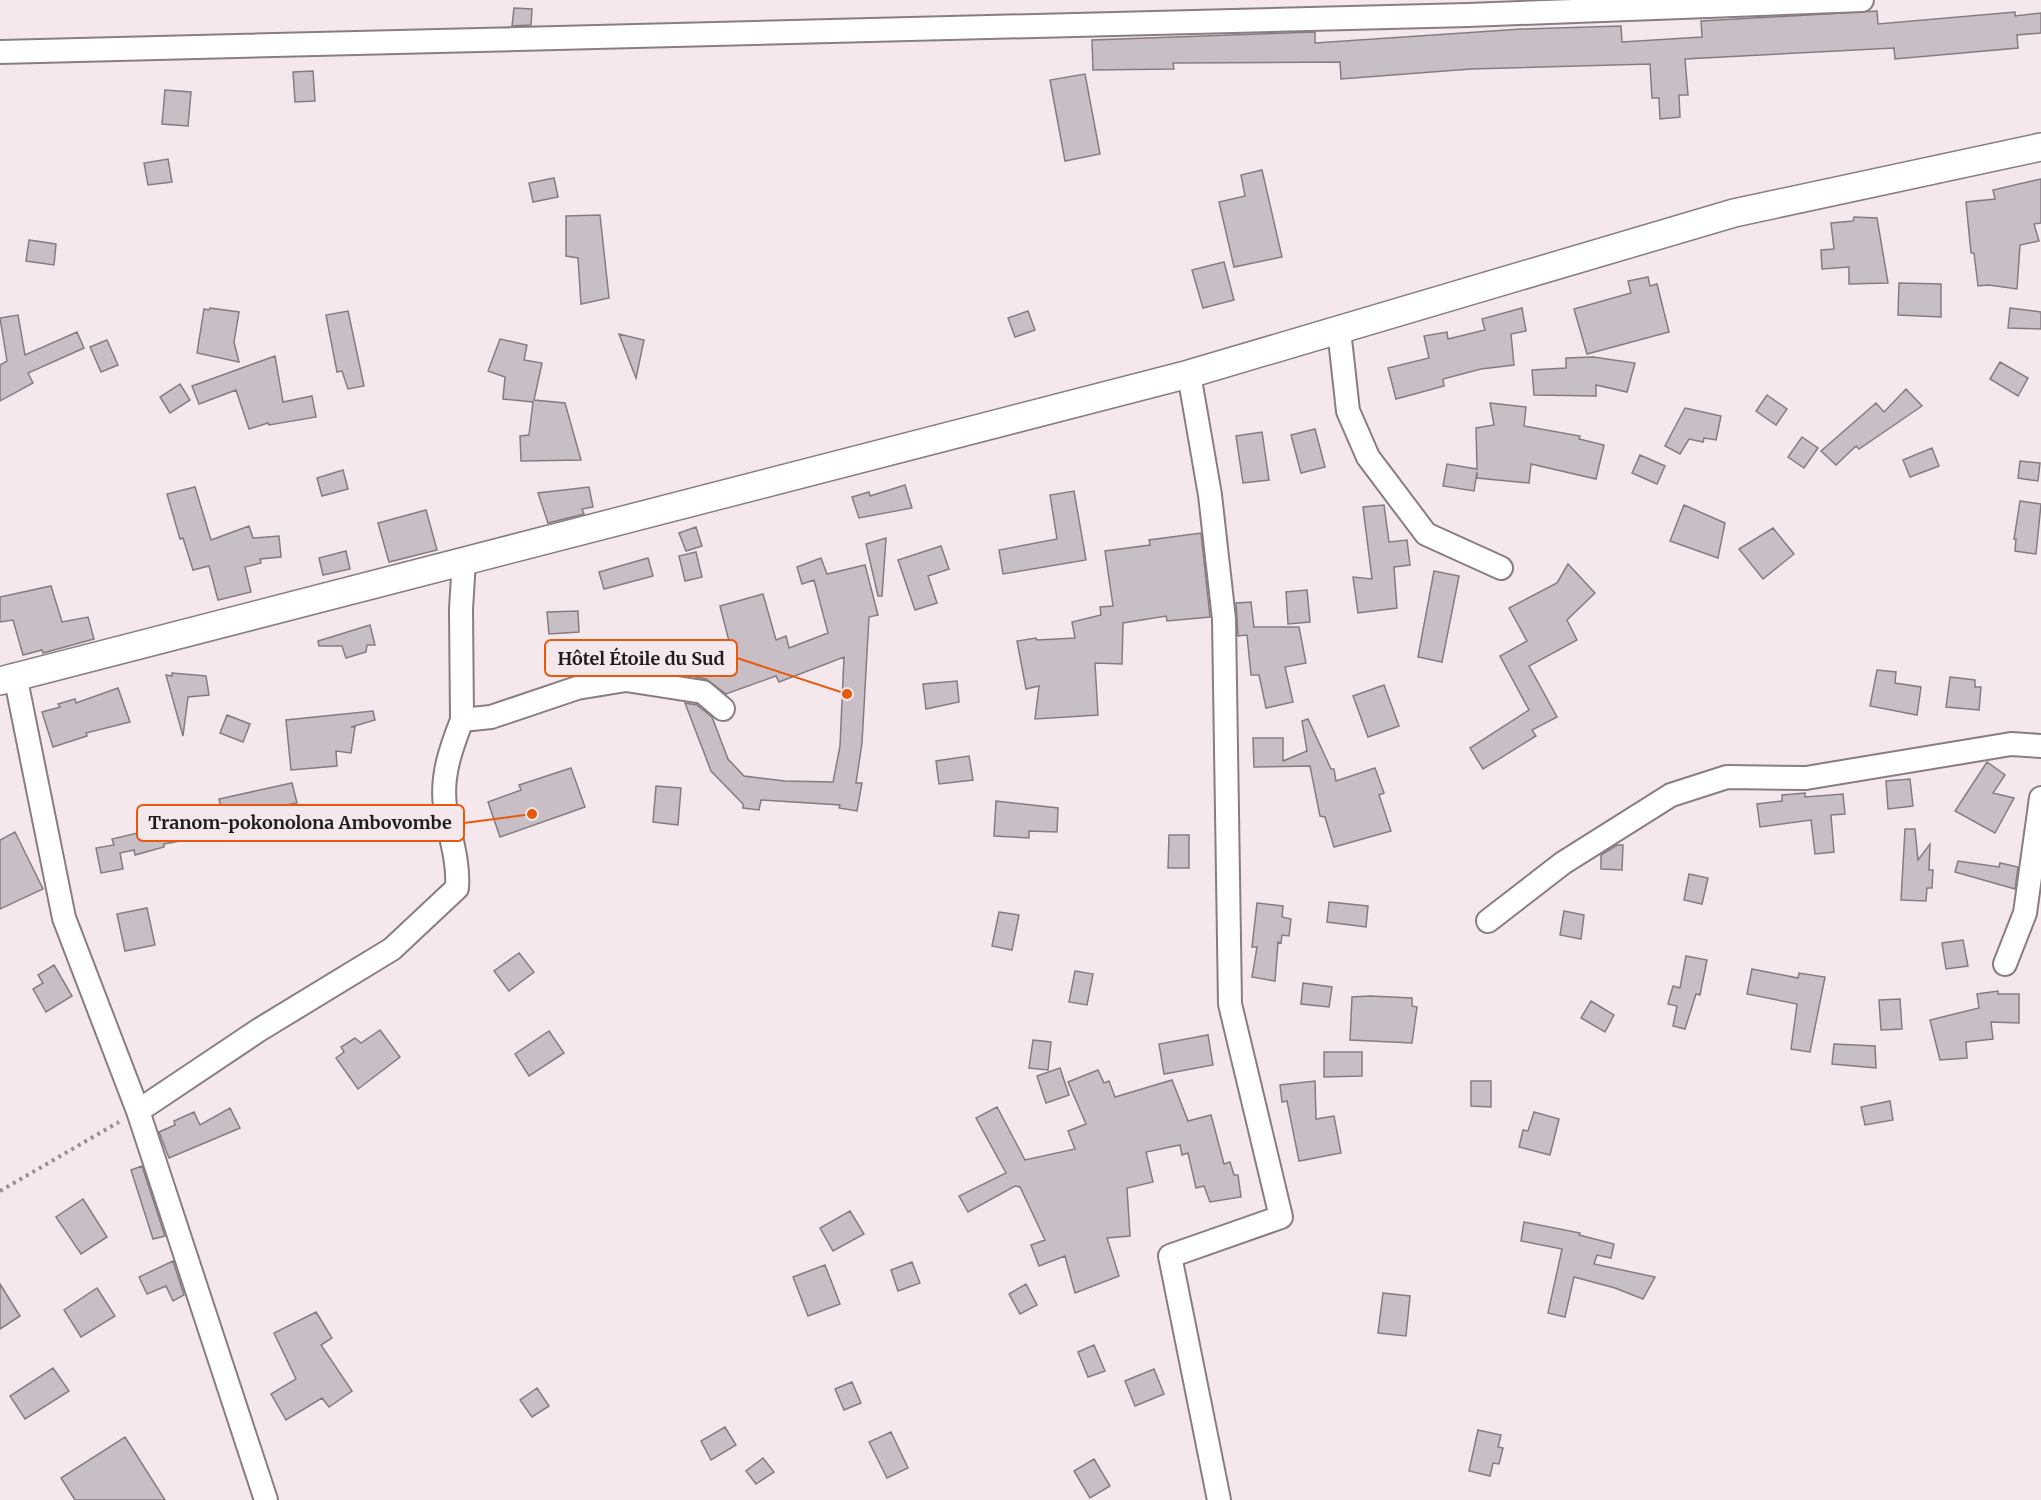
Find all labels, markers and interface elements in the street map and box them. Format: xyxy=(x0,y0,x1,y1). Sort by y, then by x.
callout: Hôtel Étoile du Sud xyxy=(545,640,737,676)
text: Hôtel Étoile du Sud xyxy=(557,647,725,670)
callout: Tranom-pokonolona Ambovombe xyxy=(137,805,464,841)
text: Tranom-pokonolona Ambovombe xyxy=(148,811,452,834)

